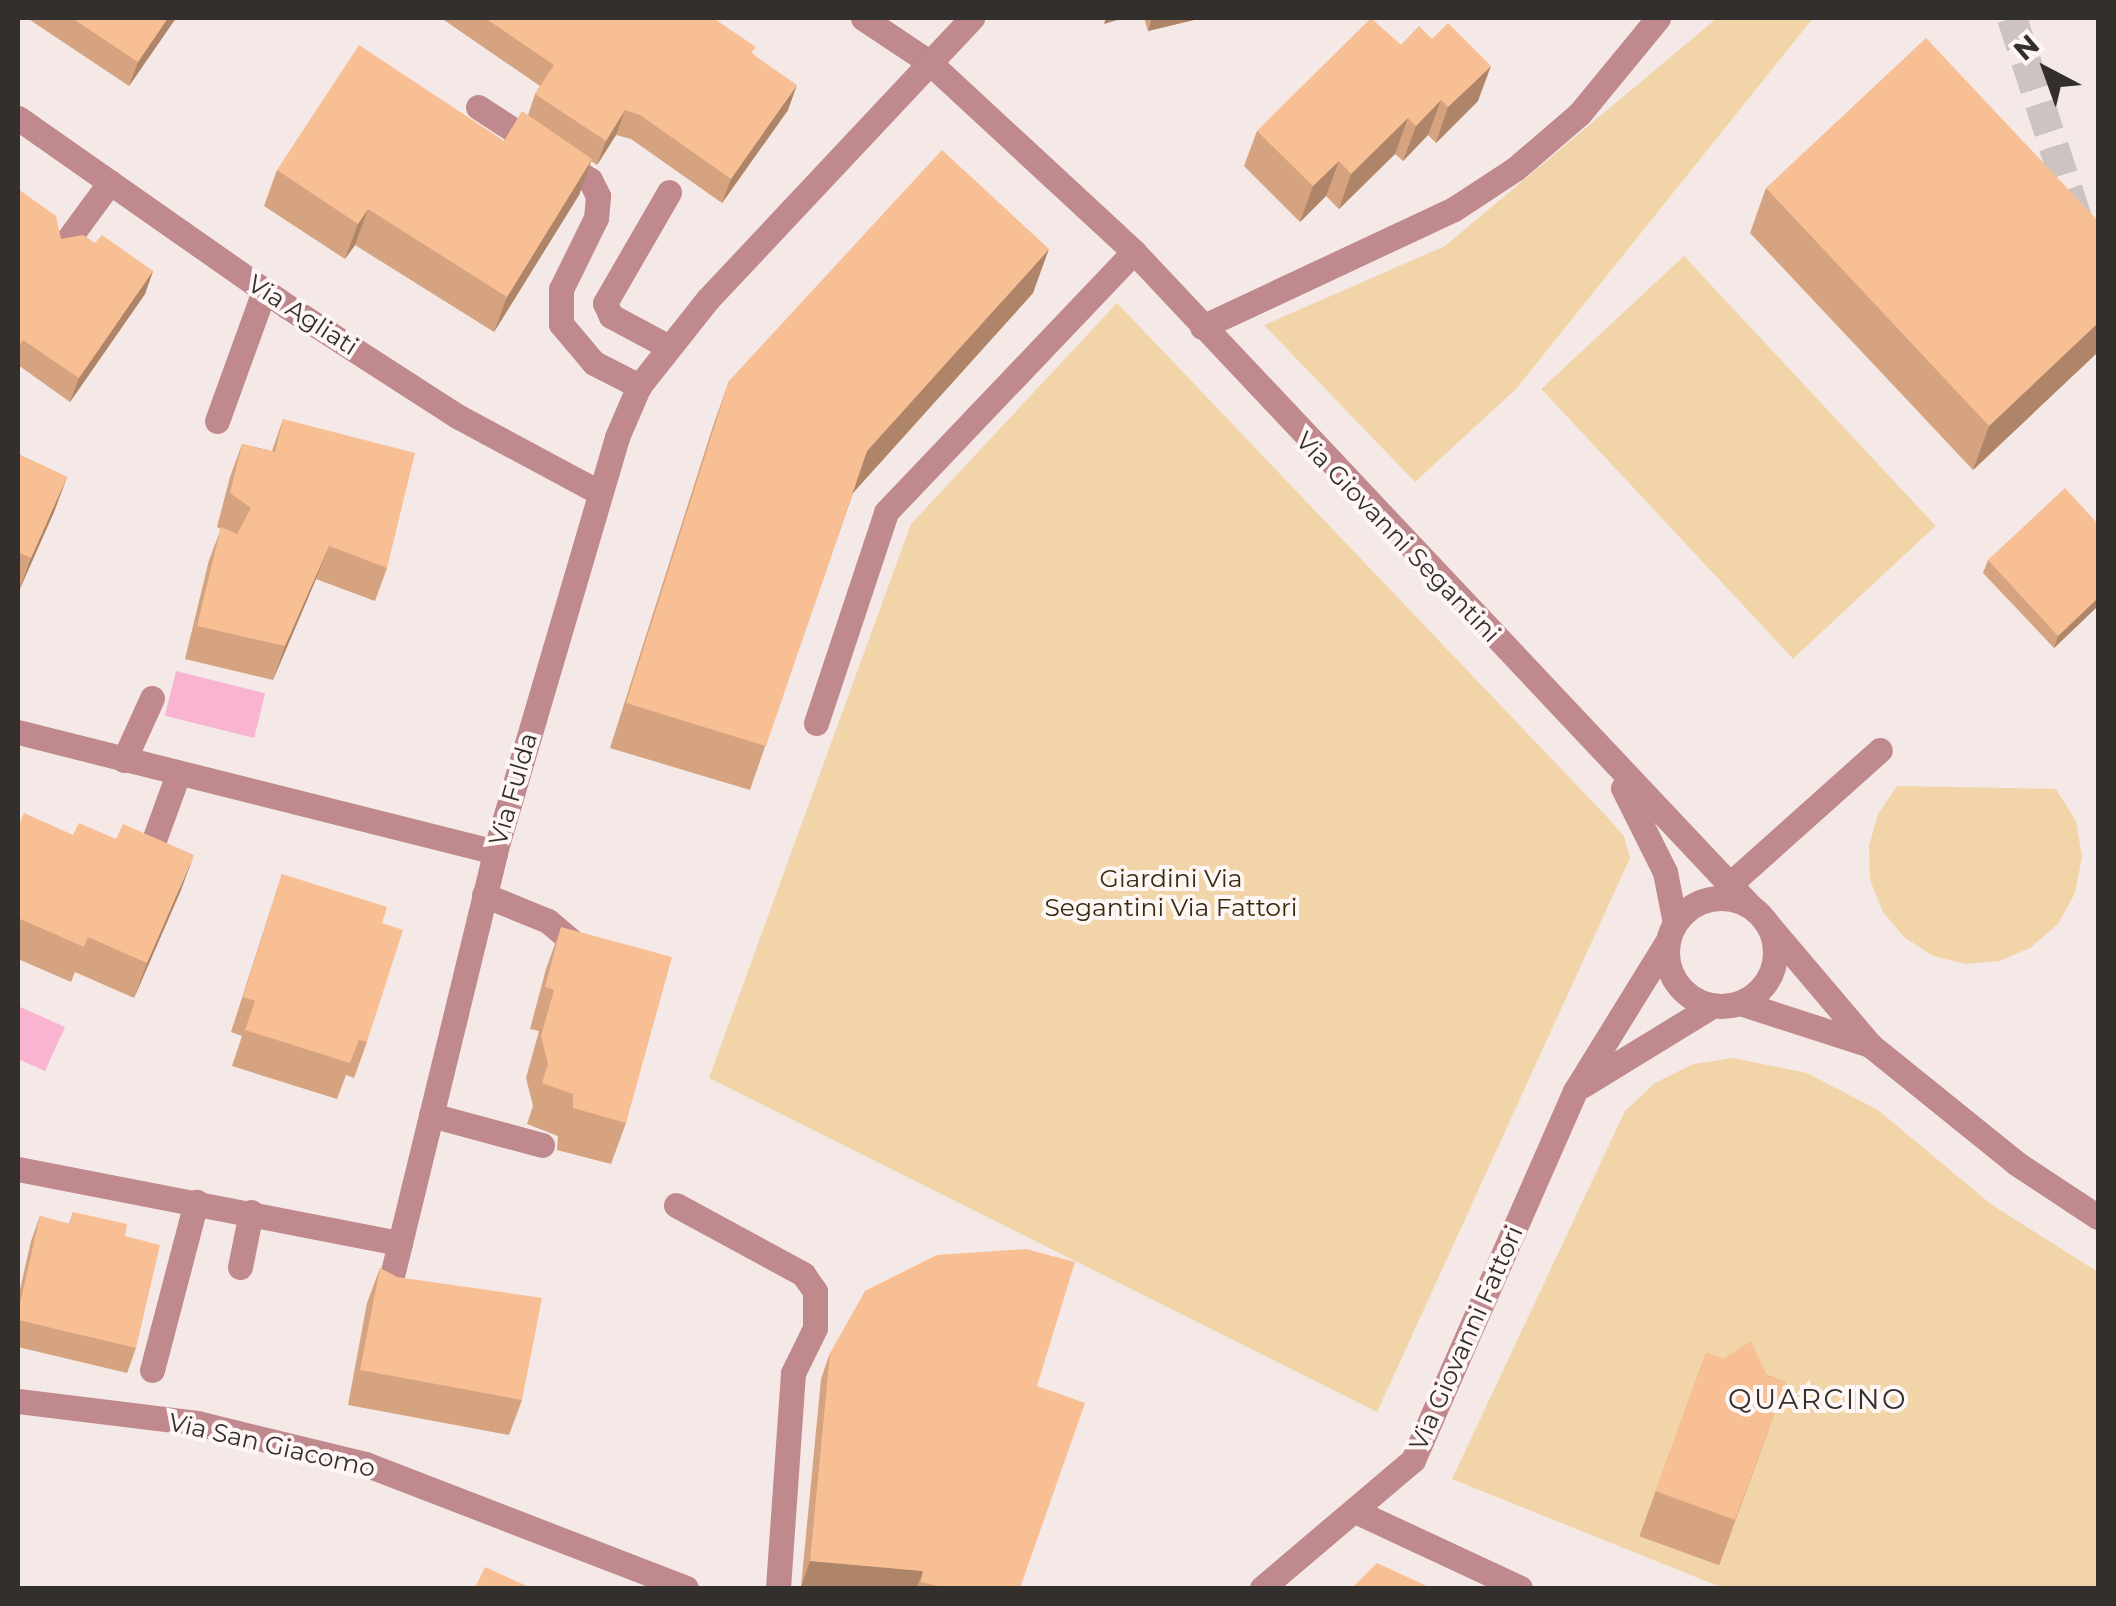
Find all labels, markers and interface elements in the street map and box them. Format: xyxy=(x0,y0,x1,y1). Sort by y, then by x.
north arrow xyxy=(1996,20,2096,120)
text: N xyxy=(2007,27,2046,68)
street label: Via Agliati xyxy=(242,268,364,362)
street label: Via Giovanni Segantini xyxy=(1290,426,1506,648)
street label: Via Fulda xyxy=(483,729,543,849)
park label: Giardini Via Segantini Via Fattori xyxy=(1044,864,1298,923)
street label: Via Giovanni Fattori xyxy=(1403,1221,1529,1455)
district label: QUARCINO xyxy=(1728,1382,1908,1416)
street label: Via San Giacomo xyxy=(166,1407,378,1483)

